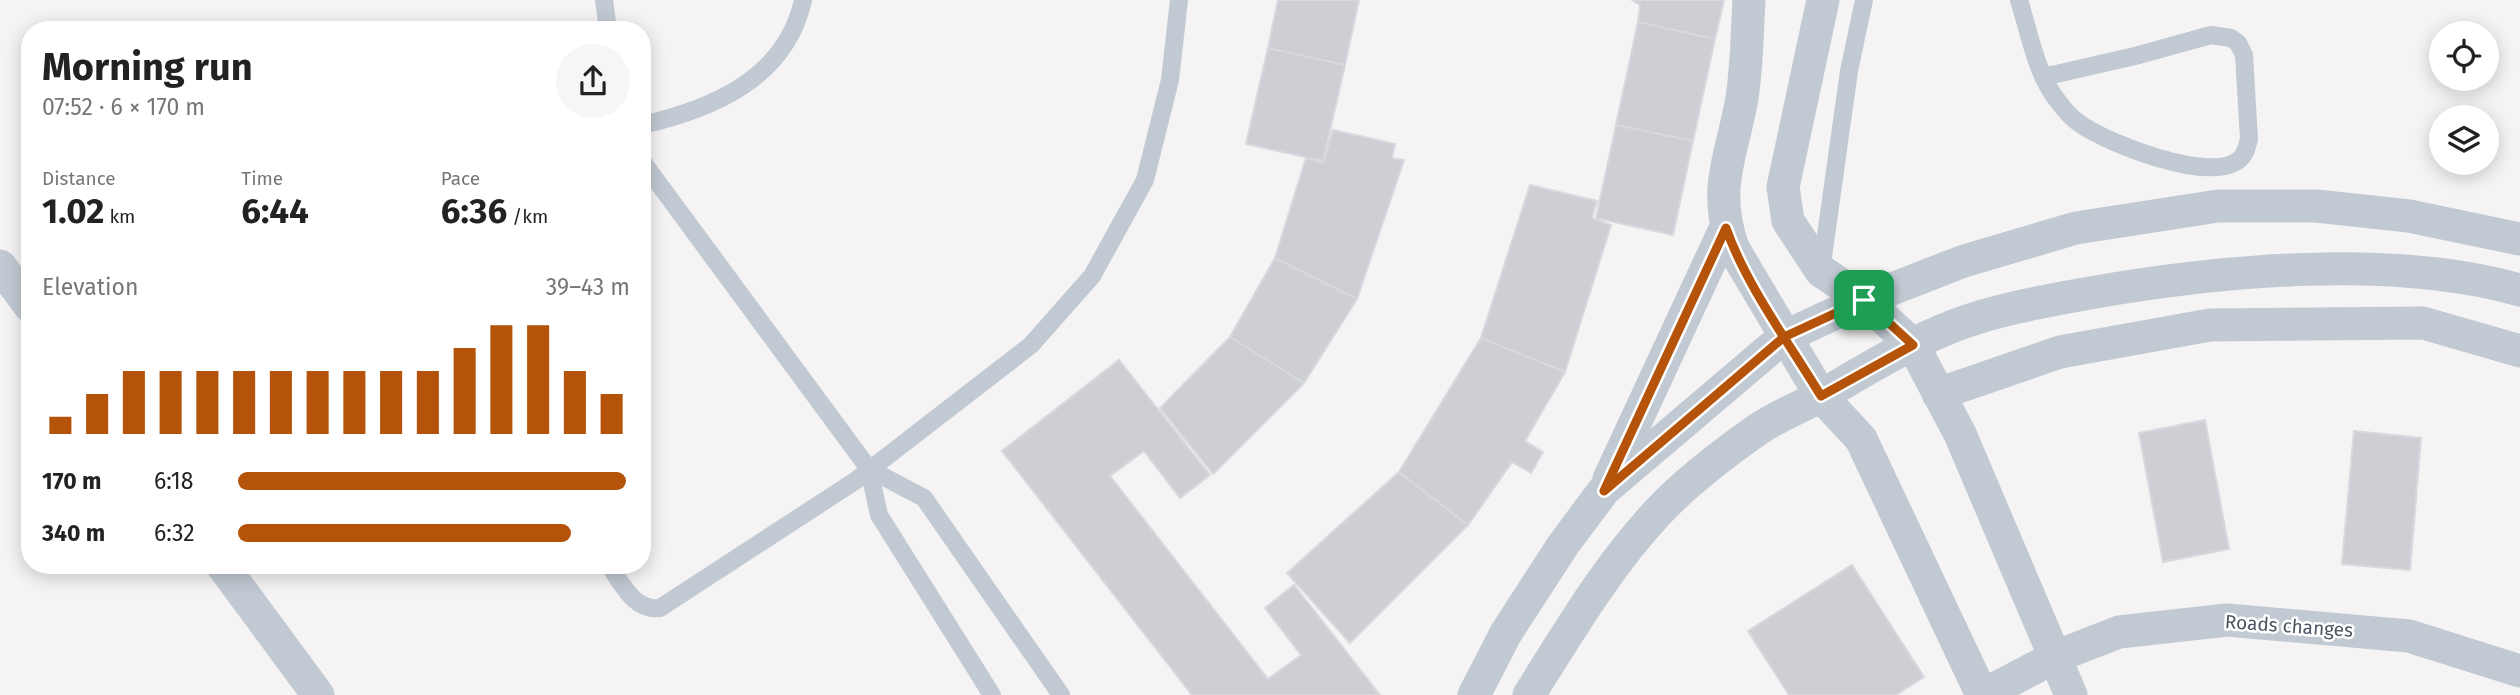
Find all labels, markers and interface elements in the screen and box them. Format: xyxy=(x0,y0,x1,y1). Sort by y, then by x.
map controls xyxy=(2429,21,2499,175)
button: locate xyxy=(2429,21,2499,91)
text: Morning run xyxy=(42,44,253,90)
button: share xyxy=(556,44,630,118)
text: 07:52 · 6 × 170 m xyxy=(42,93,205,121)
button: layers xyxy=(2429,105,2499,175)
text: Distance xyxy=(42,167,116,190)
text: Time xyxy=(241,167,283,190)
text: Pace xyxy=(441,167,480,190)
text: 1.02 xyxy=(42,190,104,232)
text: 6:44 xyxy=(241,190,309,232)
text: 6:36 xyxy=(441,190,507,232)
text: km xyxy=(104,205,135,228)
text: /km xyxy=(507,205,548,228)
pin xyxy=(1834,270,1894,330)
text: Elevation xyxy=(42,273,138,301)
text: 39–43 m xyxy=(546,273,630,301)
icon: arrive xyxy=(1845,281,1883,319)
text: 170 m xyxy=(42,467,102,495)
text: 6:18 xyxy=(154,467,194,495)
text: 340 m xyxy=(42,519,105,547)
text: 6:32 xyxy=(154,519,195,547)
street label: Roads changes xyxy=(2224,610,2354,642)

